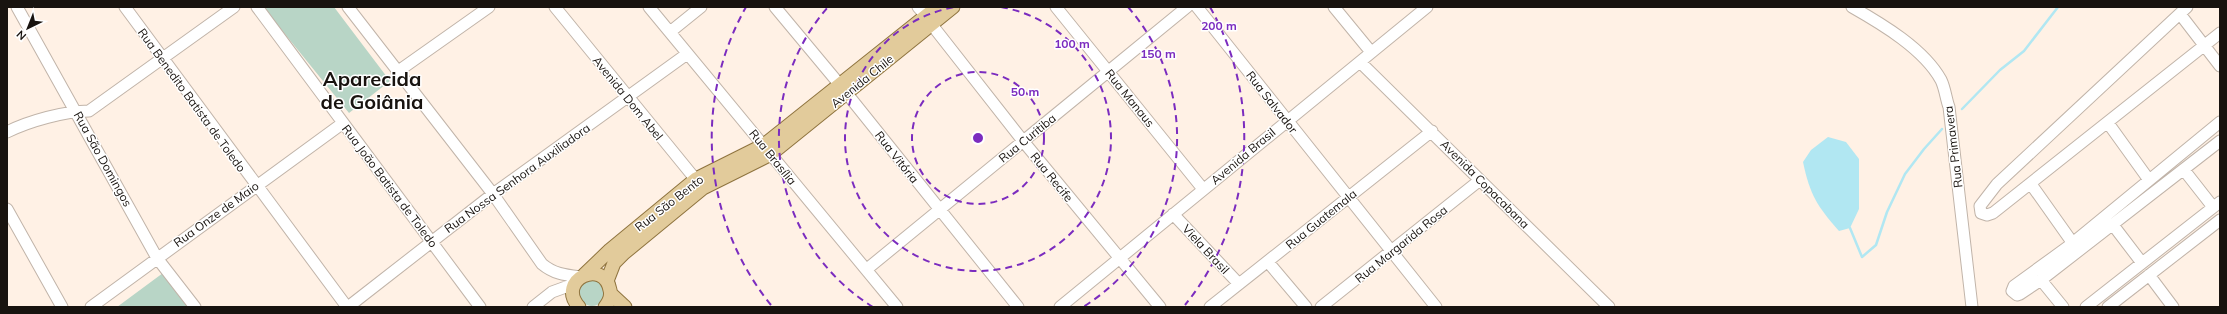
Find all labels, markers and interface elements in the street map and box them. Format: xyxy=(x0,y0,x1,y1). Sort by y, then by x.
north arrow xyxy=(8,8,48,48)
text: 200 m xyxy=(1201,18,1237,33)
street label: Rua Benedito Batista de Toledo xyxy=(135,25,249,175)
text: N xyxy=(13,27,29,43)
text: 100 m xyxy=(1054,36,1090,51)
text: 150 m xyxy=(1140,46,1176,61)
street label: Avenida Chile xyxy=(828,51,896,111)
street label: Avenida Dom Abel xyxy=(590,53,666,143)
district label: Aparecida de Goiânia xyxy=(321,66,423,114)
street label: Rua Manaus xyxy=(1102,66,1158,130)
street label: Rua Salvador xyxy=(1243,68,1301,137)
text: 50 m xyxy=(1011,84,1039,99)
street label: Rua Primavera xyxy=(1941,105,1965,189)
street label: Rua São Domingos xyxy=(71,109,135,209)
street label: Rua Curitiba xyxy=(995,110,1059,166)
street label: Rua Nossa Senhora Auxiliadora xyxy=(441,120,593,236)
street label: Rua João Batista de Toledo xyxy=(339,122,441,250)
street label: Avenida Brasil xyxy=(1208,125,1278,187)
street label: Rua Brasília xyxy=(746,126,800,188)
street label: Rua Vitória xyxy=(872,128,922,186)
centre of rings xyxy=(971,131,985,145)
street label: Avenida Copacabana xyxy=(1437,136,1533,232)
street label: Rua Recife xyxy=(1027,149,1077,205)
street label: Rua São Bento xyxy=(632,171,706,234)
street label: Rua Onze de Maio xyxy=(170,178,262,250)
street label: Rua Guatemala xyxy=(1283,186,1359,252)
street label: Rua Margarida Rosa xyxy=(1352,202,1450,286)
street label: Viela Brasil xyxy=(1179,221,1233,277)

